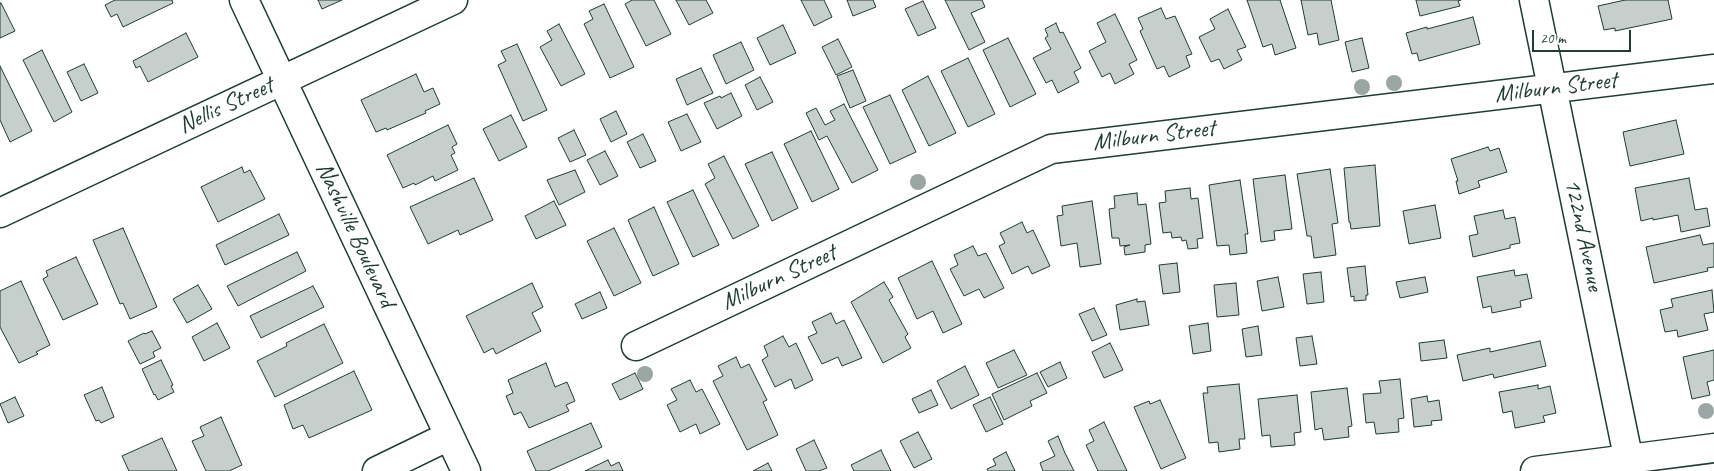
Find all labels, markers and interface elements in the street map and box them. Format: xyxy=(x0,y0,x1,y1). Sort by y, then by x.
scale bar xyxy=(1534,20,1633,52)
text: 20 m xyxy=(1540,29,1566,48)
street label: Milburn Street xyxy=(1493,66,1619,110)
street label: Nellis Street xyxy=(174,71,278,141)
street label: Milburn Street xyxy=(1091,114,1217,158)
street label: Nashville Boulevard xyxy=(309,158,401,312)
street label: 122nd Avenue xyxy=(1557,176,1609,294)
street label: Milburn Street xyxy=(717,239,841,317)

